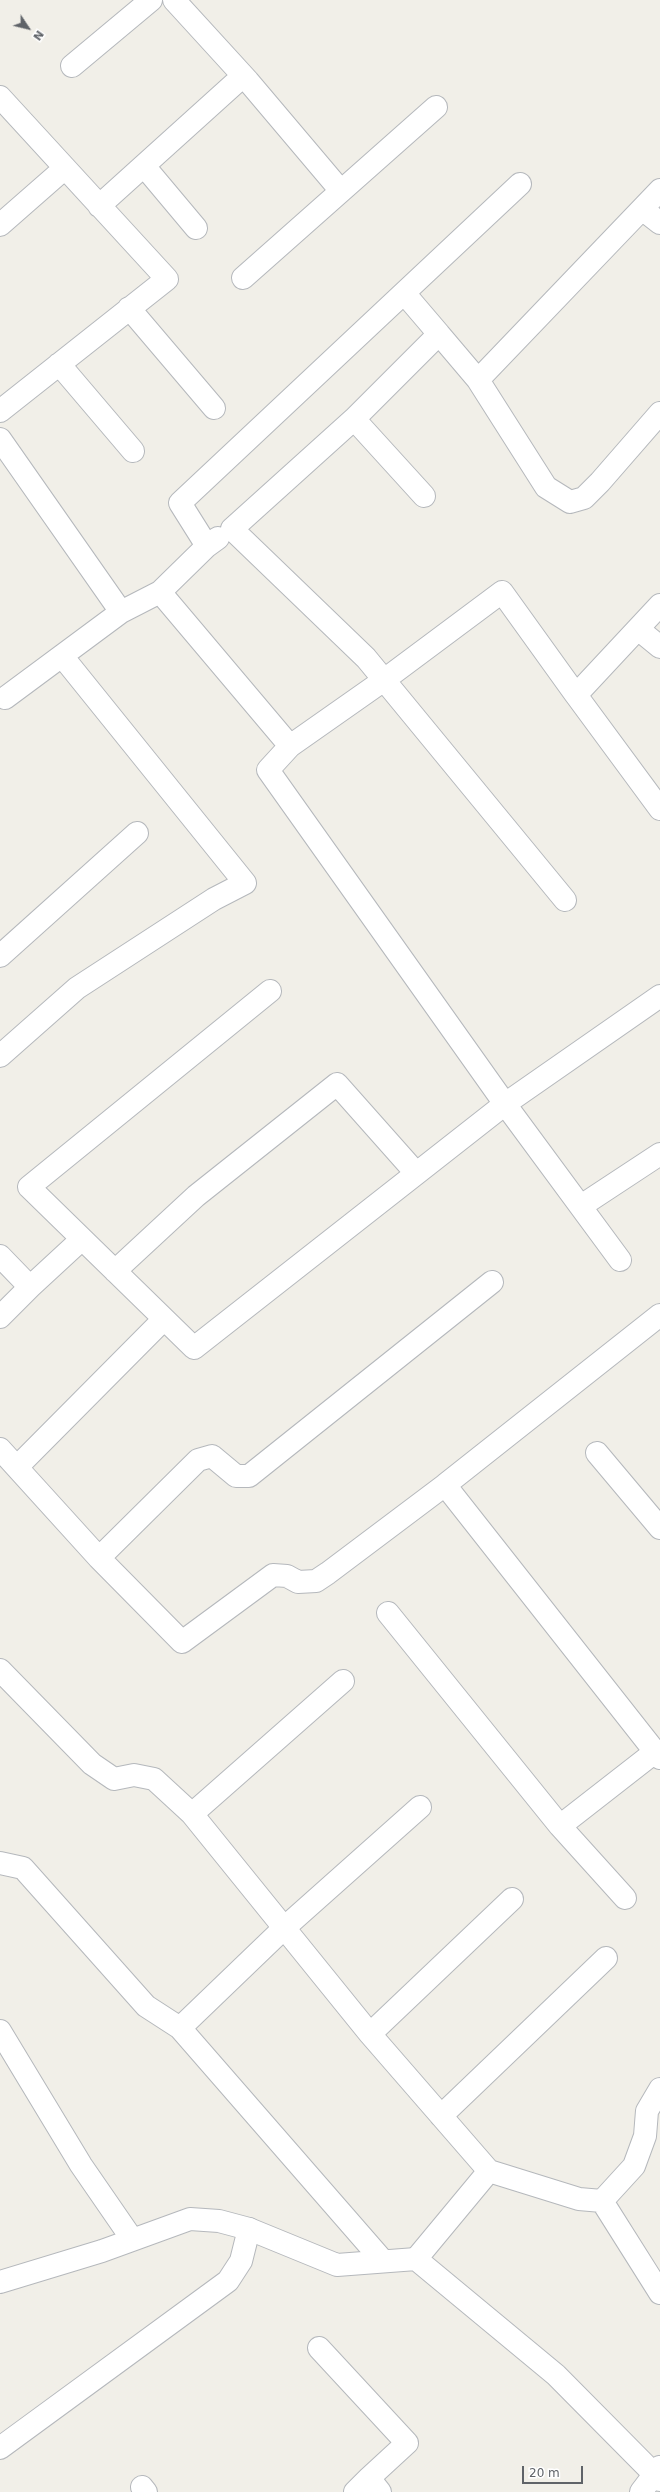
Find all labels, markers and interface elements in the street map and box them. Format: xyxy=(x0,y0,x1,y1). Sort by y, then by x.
north arrow xyxy=(8,8,48,48)
text: N xyxy=(30,28,46,43)
scale bar xyxy=(524,2458,585,2484)
text: 20 m xyxy=(529,2466,560,2480)

